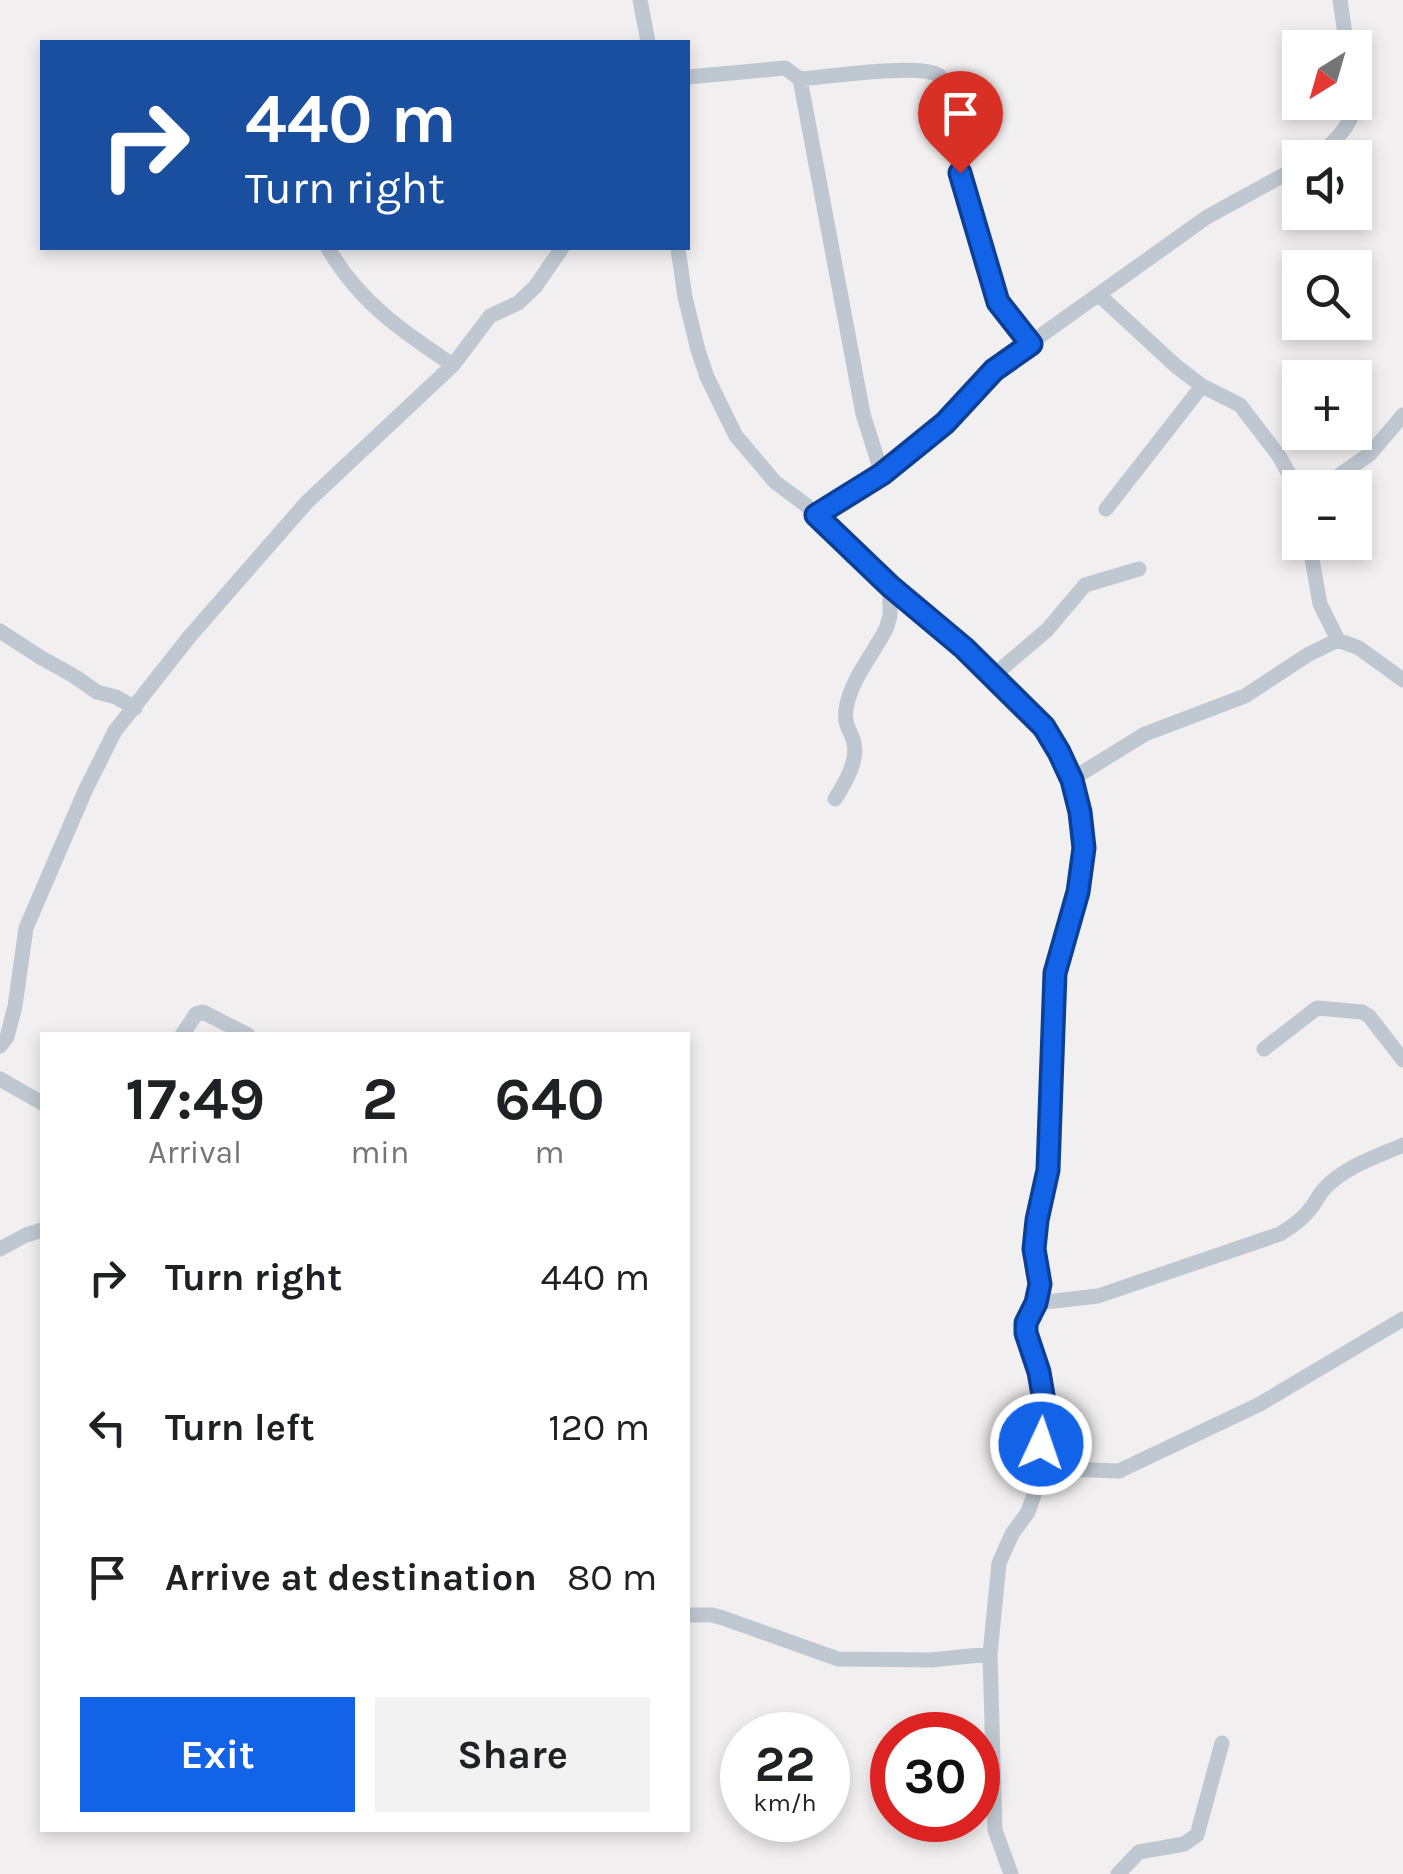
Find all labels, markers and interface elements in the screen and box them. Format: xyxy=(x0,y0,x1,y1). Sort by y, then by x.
north arrow xyxy=(1282,30,1372,120)
map controls xyxy=(1282,30,1372,560)
pin xyxy=(918,71,1003,174)
text: 440 m xyxy=(245,78,457,160)
icon: right xyxy=(80,80,210,210)
icon: arrive xyxy=(933,86,988,141)
button: sound xyxy=(1282,140,1372,230)
text: Turn right xyxy=(245,162,445,214)
button: search xyxy=(1282,250,1372,340)
button: + xyxy=(1282,360,1372,450)
button: − xyxy=(1282,470,1372,560)
text: 17:49 xyxy=(125,1064,265,1134)
text: 2 xyxy=(362,1064,398,1134)
text: 640 xyxy=(495,1064,605,1134)
text: Arrival xyxy=(148,1134,242,1171)
text: min xyxy=(350,1134,409,1171)
text: m xyxy=(535,1134,565,1171)
icon: right xyxy=(80,1250,135,1305)
text: Turn right xyxy=(165,1255,342,1300)
text: 440 m xyxy=(540,1255,650,1300)
position arrow xyxy=(989,1392,1093,1496)
icon: left xyxy=(80,1400,135,1455)
text: Turn left xyxy=(165,1405,315,1450)
text: 120 m xyxy=(548,1405,650,1450)
icon: arrive xyxy=(80,1550,135,1605)
text: Arrive at destination xyxy=(165,1555,537,1600)
text: 80 m xyxy=(567,1555,657,1600)
button: Exit xyxy=(80,1697,355,1812)
button: Share xyxy=(375,1697,650,1812)
speed limit sign: 30 xyxy=(870,1712,1000,1842)
text: 22 xyxy=(755,1735,815,1794)
text: km/h xyxy=(753,1788,817,1817)

